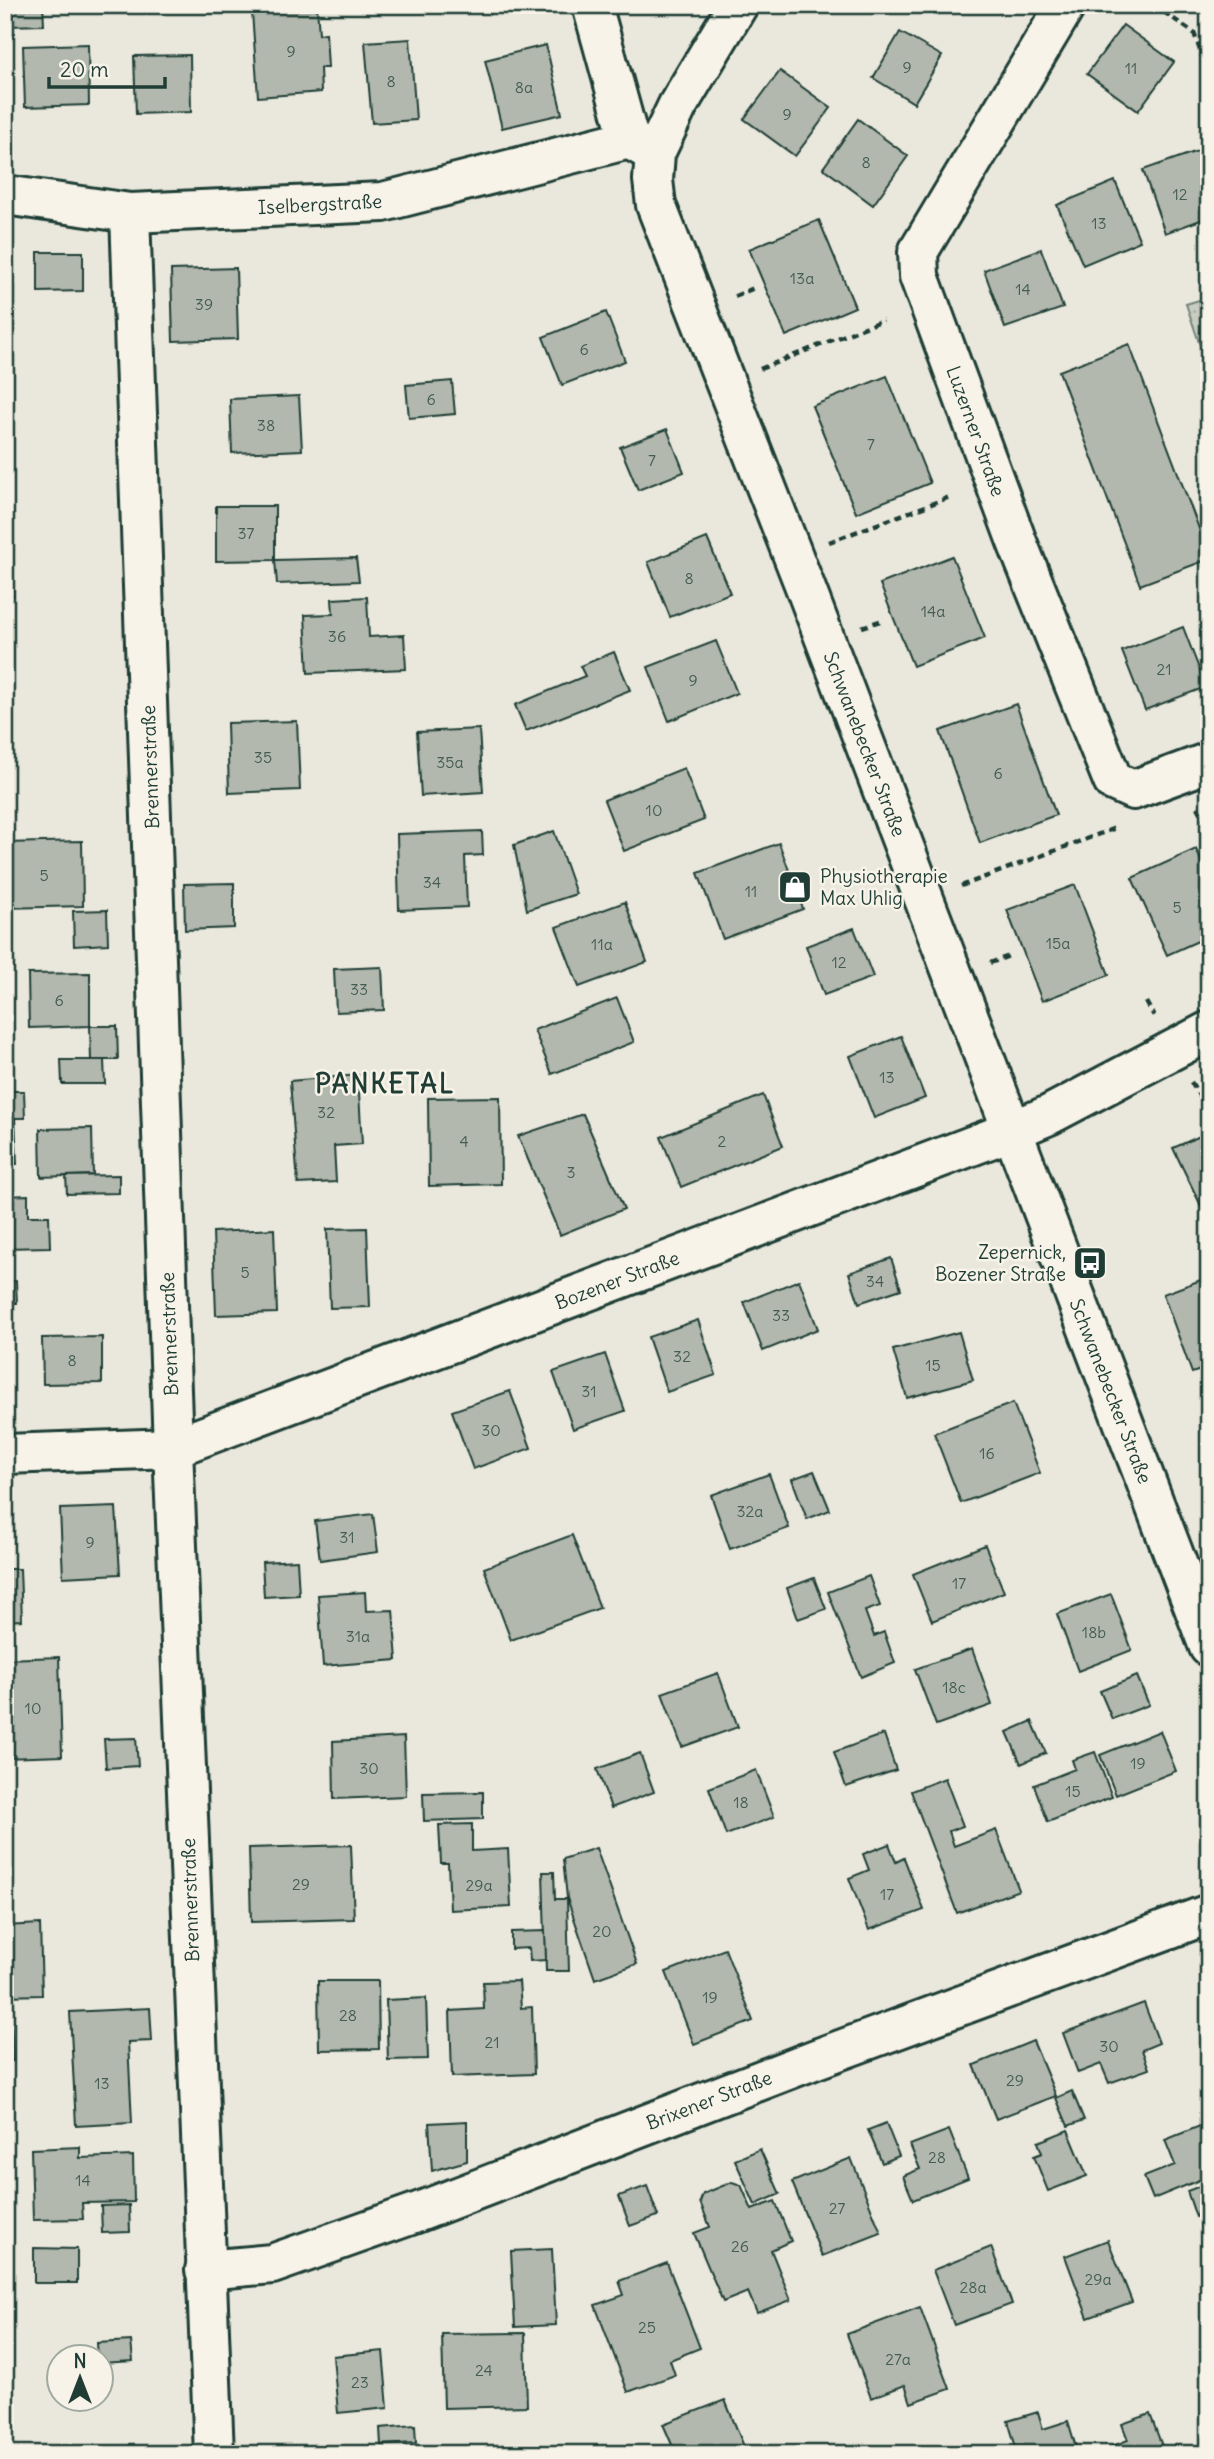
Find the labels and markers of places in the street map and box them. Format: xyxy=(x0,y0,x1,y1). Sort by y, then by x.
place label: Physiotherapie Max Uhlig xyxy=(820,864,948,910)
shop icon: Physiotherapie Max Uhlig xyxy=(776,868,814,906)
place label: Zepernick, Bozener Straße xyxy=(935,1240,1066,1286)
bus stop icon: Zepernick, Bozener Straße xyxy=(1071,1244,1109,1282)

